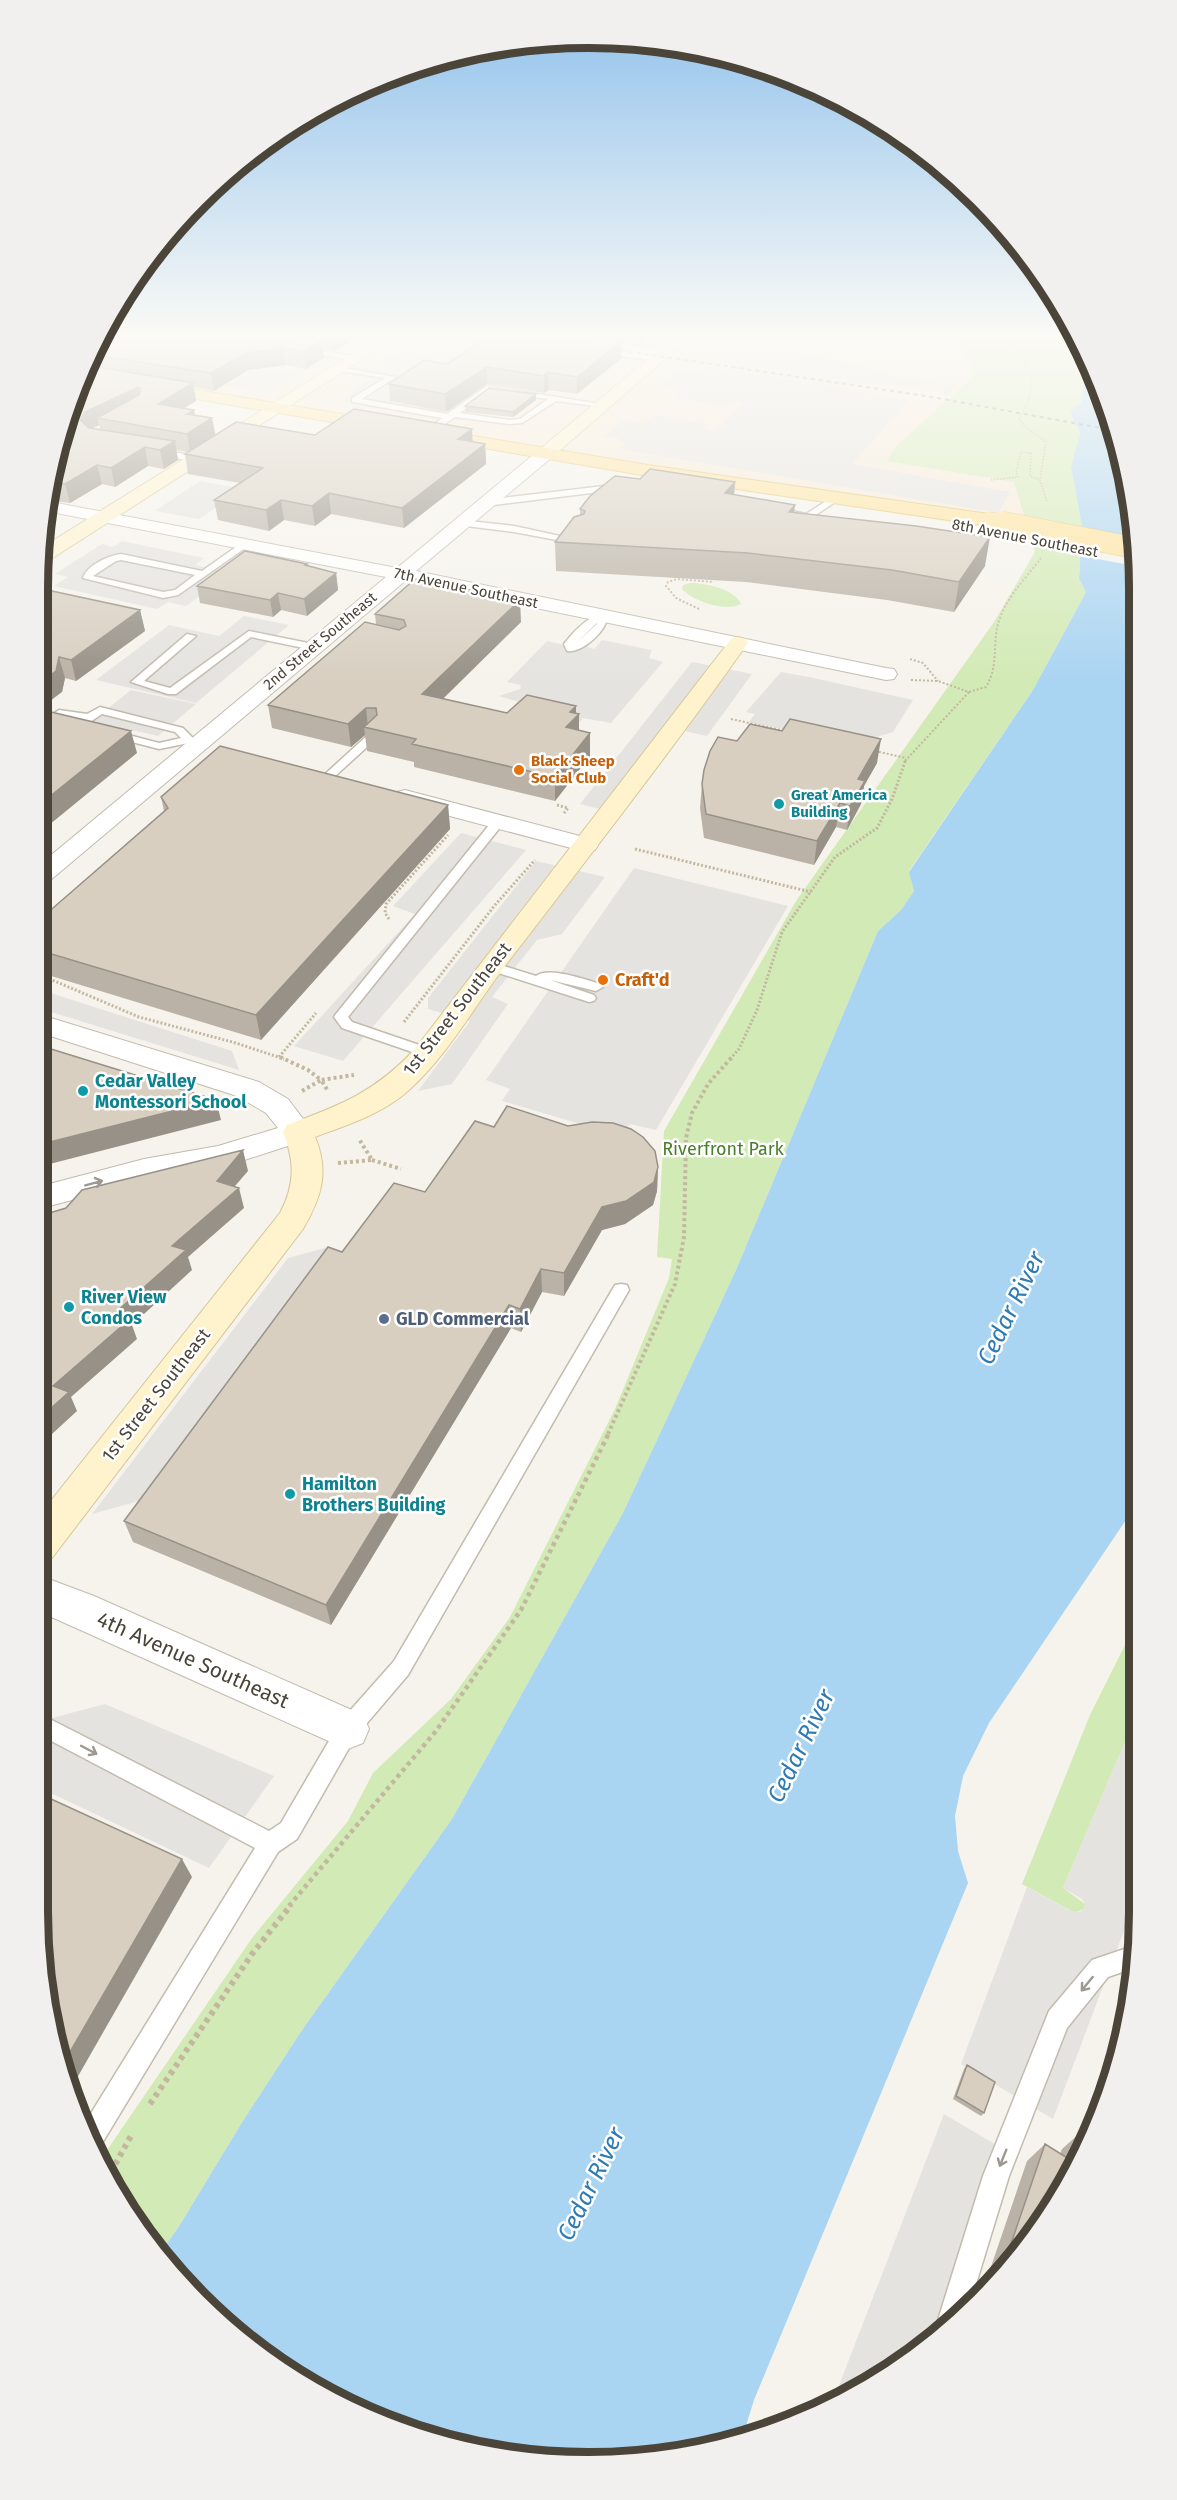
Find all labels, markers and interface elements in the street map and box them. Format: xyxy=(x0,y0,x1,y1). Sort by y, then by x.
street label: 8th Avenue Southeast xyxy=(950,515,1100,561)
street label: 7th Avenue Southeast xyxy=(392,564,540,612)
street label: 2nd Street Southeast xyxy=(260,588,381,694)
place label: Black Sheep Social Club xyxy=(531,752,615,787)
marker: Black Sheep Social Club xyxy=(512,763,526,777)
place label: Great America Building xyxy=(791,786,887,821)
marker: Great America Building xyxy=(772,797,786,811)
street label: 1st Street Southeast xyxy=(398,938,516,1080)
place label: Craft'd xyxy=(615,969,670,991)
marker: Craft'd xyxy=(596,973,610,987)
place label: Cedar Valley Montessori School xyxy=(95,1070,247,1113)
marker: Cedar Valley Montessori School xyxy=(76,1084,90,1098)
park label: Riverfront Park xyxy=(662,1138,785,1160)
one-way arrow xyxy=(84,1177,103,1189)
water label: Cedar River xyxy=(972,1246,1051,1369)
place label: River View Condos xyxy=(81,1286,167,1329)
marker: River View Condos xyxy=(62,1300,76,1314)
place label: GLD Commercial xyxy=(396,1308,530,1330)
marker: GLD Commercial xyxy=(377,1312,391,1326)
street label: 1st Street Southeast xyxy=(97,1324,215,1466)
place label: Hamilton Brothers Building xyxy=(302,1473,446,1516)
marker: Hamilton Brothers Building xyxy=(283,1487,297,1501)
street label: 4th Avenue Southeast xyxy=(93,1606,293,1714)
water label: Cedar River xyxy=(762,1684,841,1807)
one-way arrow xyxy=(80,1745,98,1756)
one-way arrow xyxy=(1080,1976,1093,1992)
water label: Cedar River xyxy=(552,2122,631,2245)
one-way arrow xyxy=(997,2149,1008,2167)

